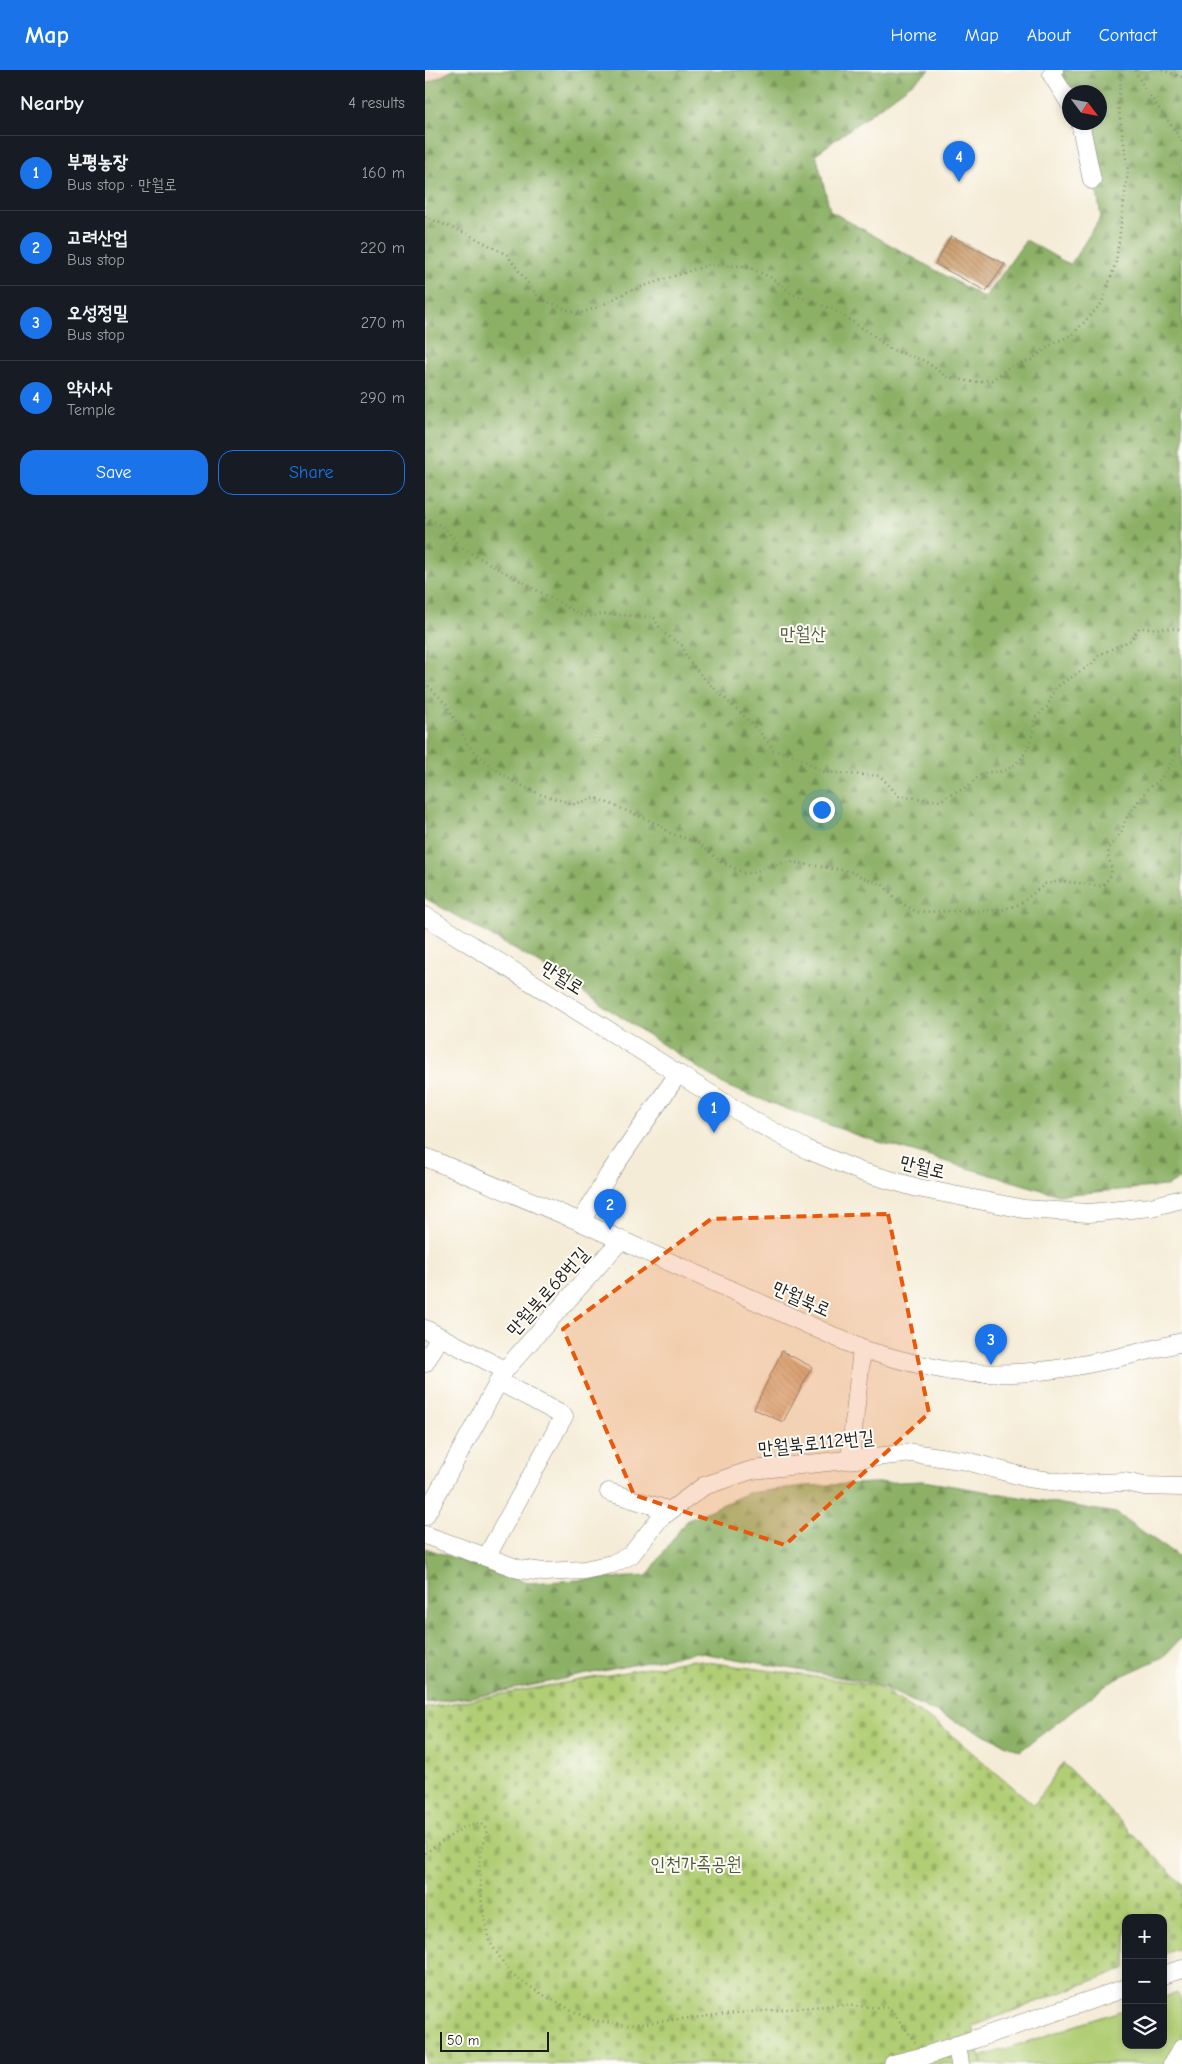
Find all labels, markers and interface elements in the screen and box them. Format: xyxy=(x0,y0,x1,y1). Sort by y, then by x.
text: Map xyxy=(25,21,69,49)
text: Home xyxy=(890,25,937,46)
text: Map xyxy=(965,25,999,46)
text: About xyxy=(1027,25,1071,46)
text: Contact xyxy=(1099,25,1157,46)
north arrow xyxy=(1062,85,1107,130)
text: Nearby xyxy=(20,91,84,115)
text: 4 results xyxy=(348,94,405,112)
pin: 4 xyxy=(943,141,975,182)
text: 부평농장 xyxy=(67,151,128,173)
text: 1 xyxy=(33,164,39,182)
text: 160 m xyxy=(362,164,405,182)
text: Bus stop · 만월로 xyxy=(67,176,177,194)
text: 고려산업 xyxy=(67,227,128,249)
text: 2 xyxy=(32,239,40,257)
text: 220 m xyxy=(360,239,405,257)
text: Bus stop xyxy=(67,251,125,269)
text: 오성정밀 xyxy=(67,302,128,324)
text: 3 xyxy=(32,314,40,332)
text: 270 m xyxy=(361,314,405,332)
text: Bus stop xyxy=(67,326,125,344)
text: 약사사 xyxy=(67,377,113,399)
text: 4 xyxy=(32,389,40,407)
text: 290 m xyxy=(360,389,405,407)
text: Temple xyxy=(67,401,115,419)
button: Save xyxy=(20,450,208,495)
button: Share xyxy=(218,450,405,495)
park label: 만월산 xyxy=(780,623,826,645)
your location xyxy=(809,797,835,823)
street label: 만월로 xyxy=(537,956,588,999)
pin: 1 xyxy=(698,1092,730,1133)
street label: 만월로 xyxy=(898,1151,948,1183)
pin: 2 xyxy=(594,1189,626,1230)
street label: 만월북로68번길 xyxy=(502,1243,593,1341)
street label: 만월북로 xyxy=(769,1276,834,1321)
pin: 3 xyxy=(975,1324,1007,1365)
street label: 만월북로112번길 xyxy=(757,1426,875,1460)
park label: 인천가족공원 xyxy=(650,1853,742,1875)
map controls xyxy=(1122,1914,1167,2049)
button: + xyxy=(1122,1914,1167,1959)
button: − xyxy=(1122,1959,1167,2004)
button: layers xyxy=(1122,2004,1167,2049)
scale bar xyxy=(440,2029,549,2052)
text: 50 m xyxy=(447,2032,479,2049)

